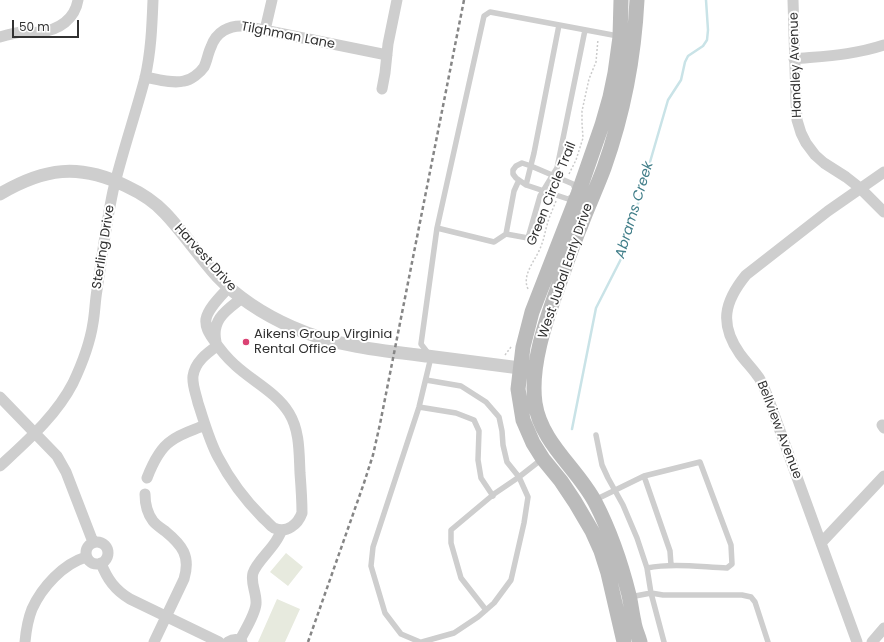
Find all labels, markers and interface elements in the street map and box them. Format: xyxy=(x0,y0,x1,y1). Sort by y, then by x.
scale bar xyxy=(14,12,81,38)
street label: Handley Avenue xyxy=(786,12,806,118)
text: 50 m xyxy=(19,18,50,35)
street label: Tilghman Lane xyxy=(240,19,336,53)
street label: Green Circle Trail xyxy=(524,140,580,248)
water label: Abrams Creek xyxy=(612,160,658,260)
street label: West Jubal Early Drive xyxy=(535,201,597,341)
street label: Sterling Drive xyxy=(90,204,118,290)
street label: Harvest Drive xyxy=(171,221,239,295)
place label: Aikens Group Virginia Rental Office xyxy=(254,327,392,358)
marker: Aikens Group Virginia Rental Office xyxy=(241,337,251,347)
street label: Bellview Avenue xyxy=(753,379,805,481)

